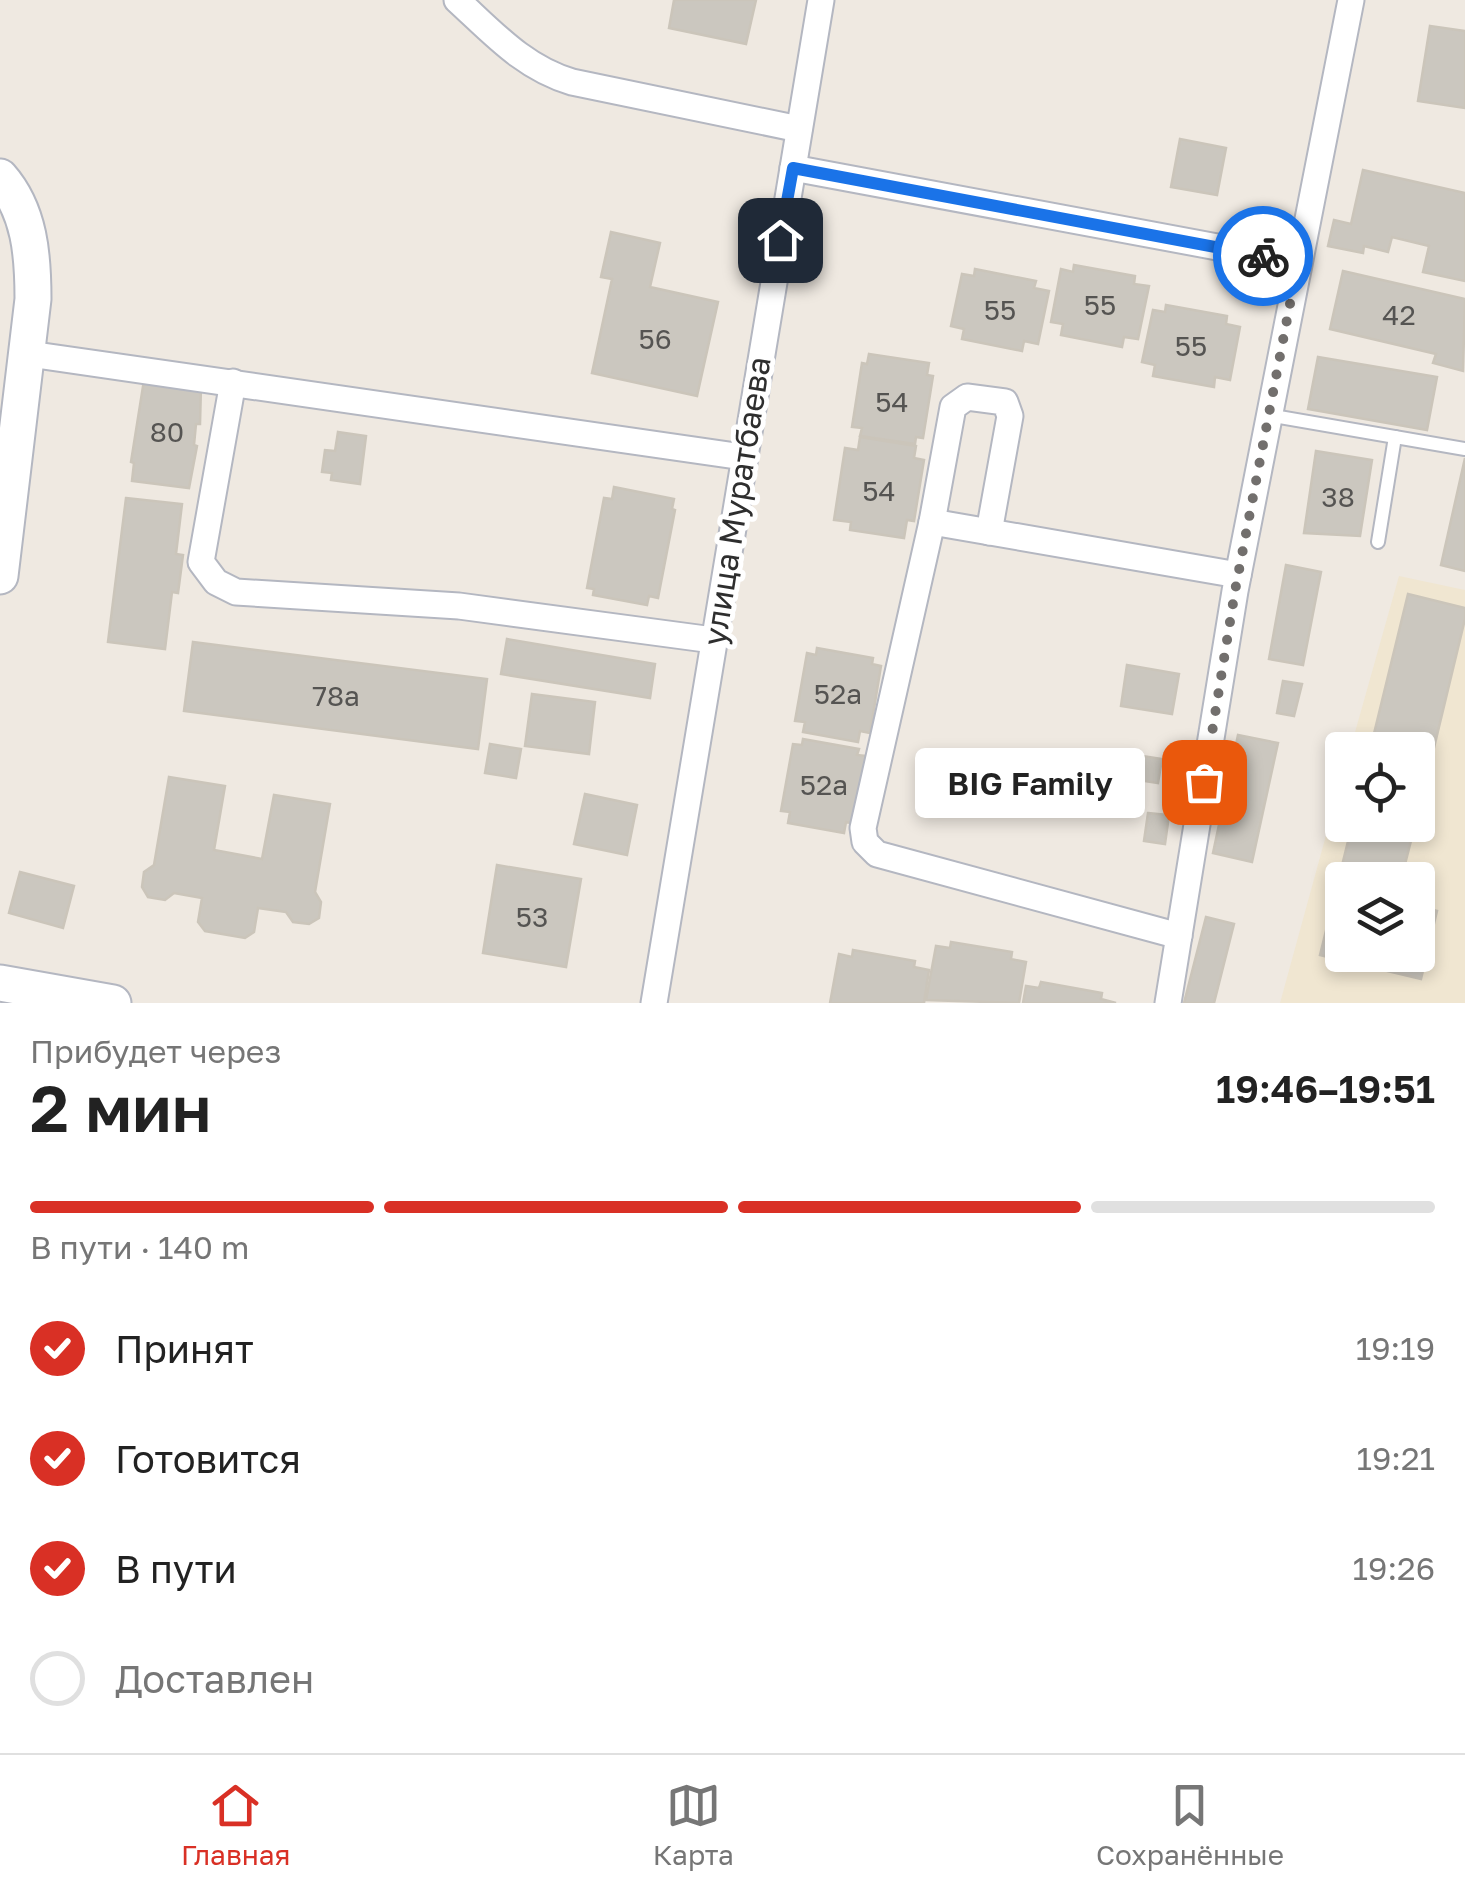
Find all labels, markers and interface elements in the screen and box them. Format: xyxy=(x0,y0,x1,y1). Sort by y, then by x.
pin xyxy=(738,198,823,283)
courier xyxy=(1213,206,1313,306)
icon: home xyxy=(753,213,808,268)
icon: bike xyxy=(1236,229,1291,284)
house number: 55 xyxy=(1084,288,1116,321)
house number: 55 xyxy=(984,293,1016,326)
house number: 42 xyxy=(1382,298,1416,331)
house number: 56 xyxy=(638,322,672,355)
house number: 55 xyxy=(1175,329,1207,362)
street label: улица Муратбаева xyxy=(694,354,778,648)
house number: 54 xyxy=(875,385,909,418)
house number: 80 xyxy=(150,415,184,448)
house number: 54 xyxy=(862,474,896,507)
house number: 38 xyxy=(1321,480,1355,513)
house number: 52а xyxy=(814,677,862,710)
house number: 78а xyxy=(312,679,360,712)
map controls xyxy=(1325,732,1435,972)
button: locate xyxy=(1325,732,1435,842)
pin xyxy=(1162,740,1247,825)
callout: BIG Family xyxy=(914,747,1144,817)
icon: bag xyxy=(1177,755,1232,810)
text: BIG Family xyxy=(947,764,1113,802)
house number: 52а xyxy=(800,768,848,801)
button: layers xyxy=(1325,862,1435,972)
house number: 53 xyxy=(516,900,548,933)
text: Прибудет через xyxy=(30,1032,281,1070)
text: 19:46–19:51 xyxy=(1216,1066,1435,1111)
text: 2 мин xyxy=(30,1068,211,1146)
text: В пути · 140 m xyxy=(30,1228,249,1266)
icon: check xyxy=(30,1321,85,1376)
text: Принят xyxy=(115,1326,254,1371)
text: 19:19 xyxy=(1356,1329,1435,1367)
icon: check xyxy=(30,1431,85,1486)
text: Готовится xyxy=(115,1436,301,1481)
text: 19:21 xyxy=(1356,1439,1435,1477)
icon: check xyxy=(30,1541,85,1596)
text: В пути xyxy=(115,1546,237,1591)
text: 19:26 xyxy=(1353,1549,1435,1587)
text: Доставлен xyxy=(115,1656,314,1701)
tab: Главная xyxy=(181,1778,291,1871)
tab: Карта xyxy=(653,1778,734,1871)
tab: Сохранённые xyxy=(1096,1778,1284,1871)

